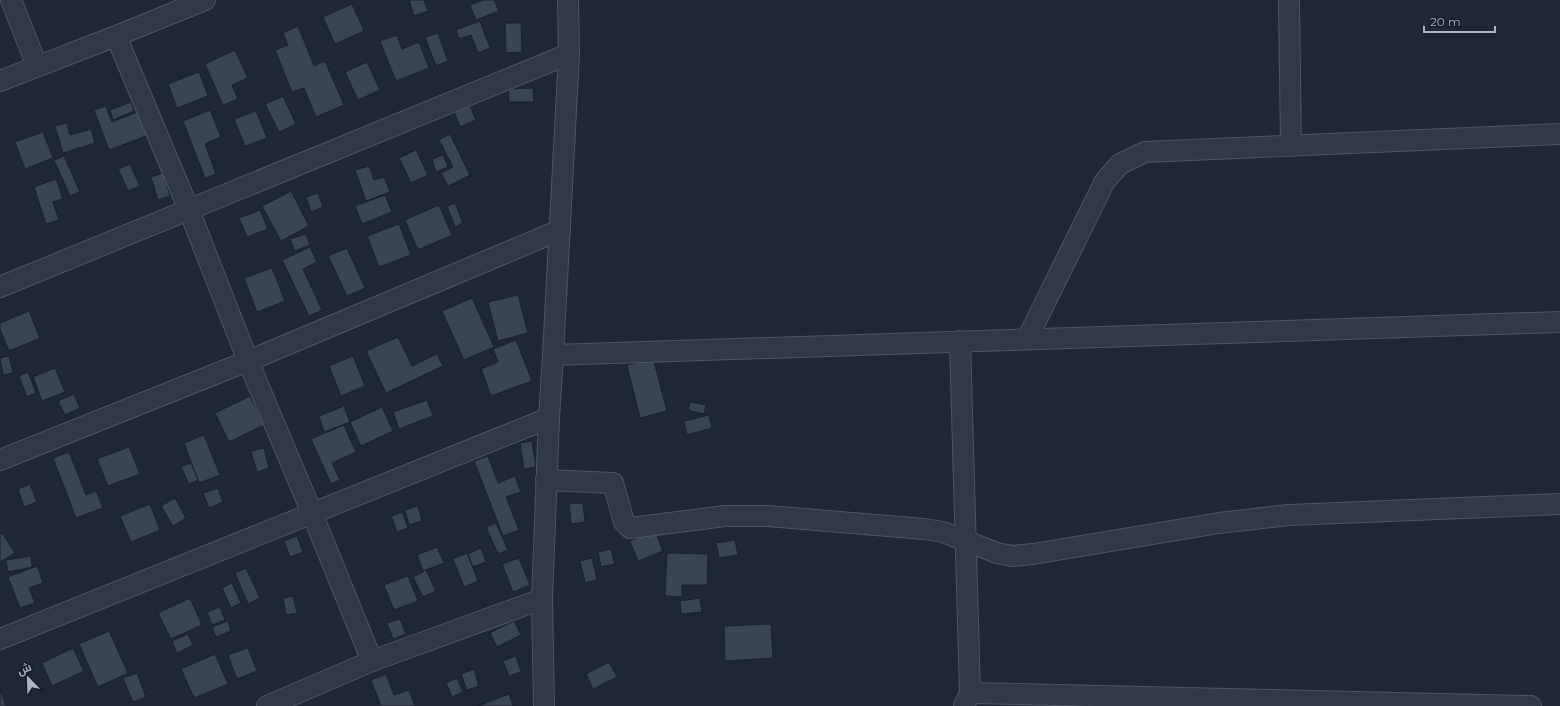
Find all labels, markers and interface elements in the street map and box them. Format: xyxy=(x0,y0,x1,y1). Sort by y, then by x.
scale bar xyxy=(1424,8,1495,34)
text: 20 m xyxy=(1430,14,1461,29)
north arrow xyxy=(8,658,48,698)
text: ش xyxy=(15,660,33,678)

